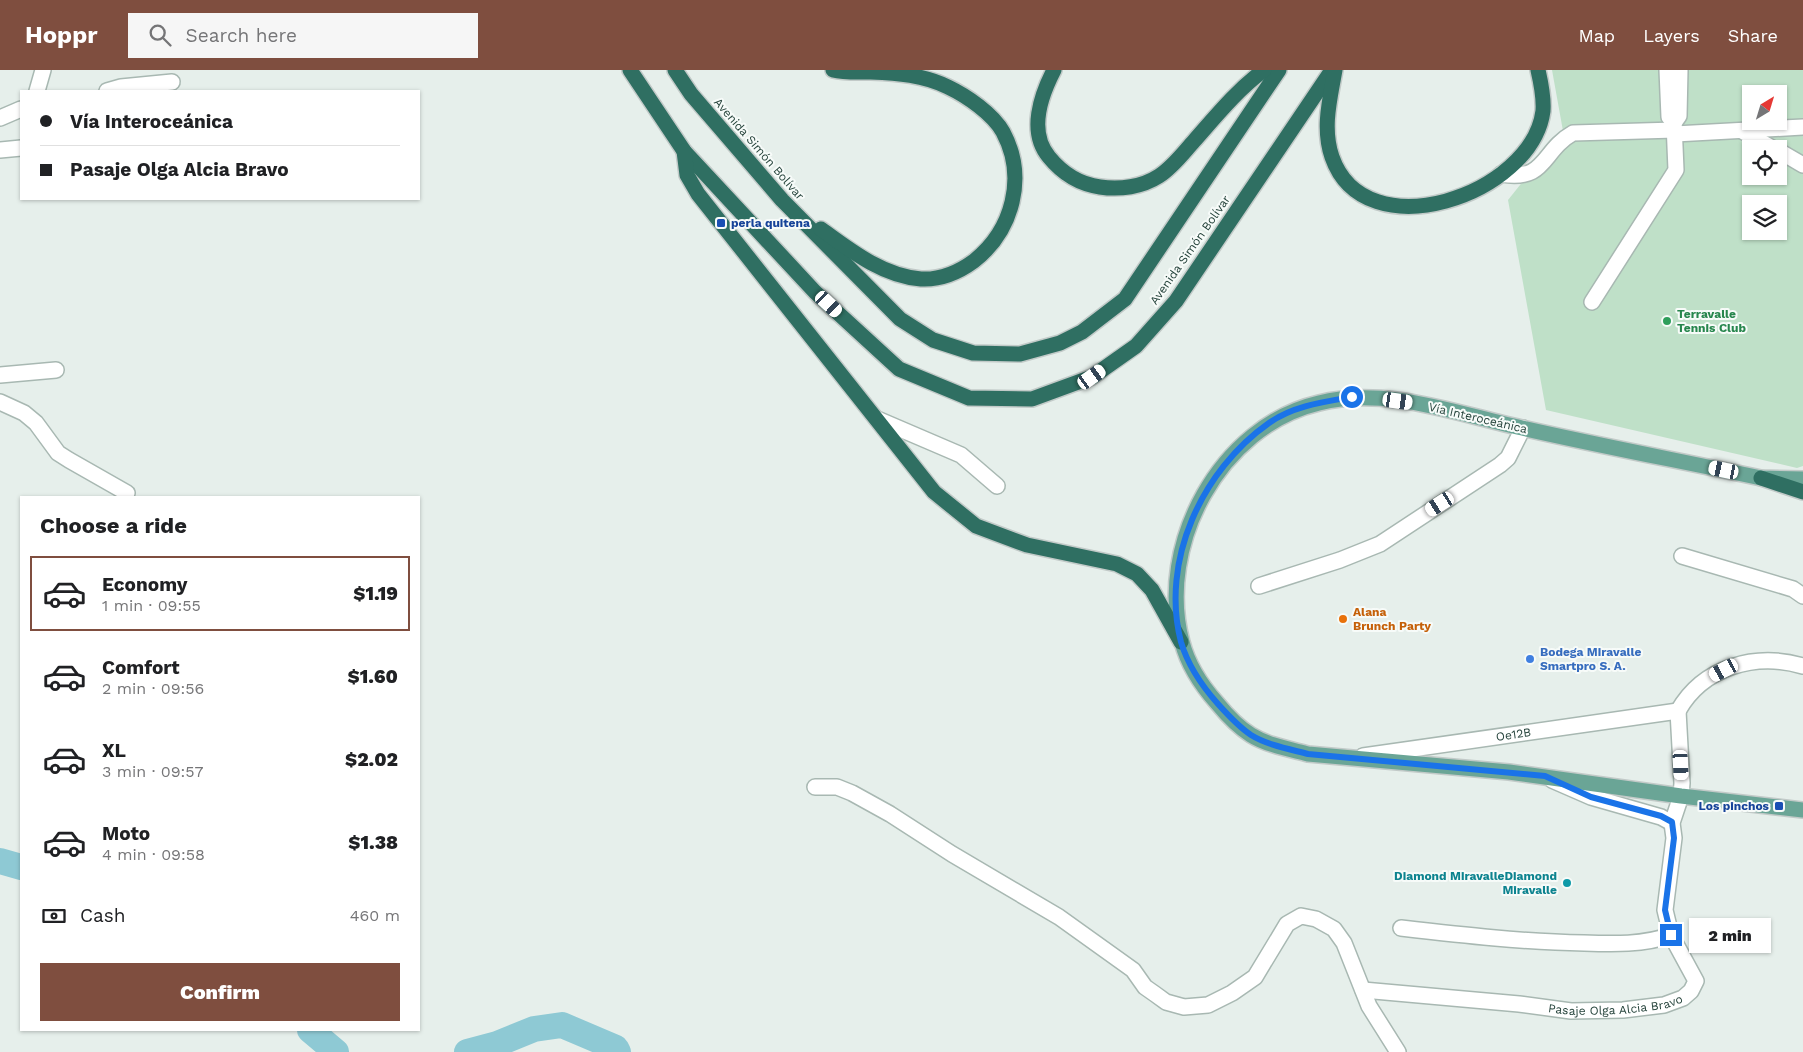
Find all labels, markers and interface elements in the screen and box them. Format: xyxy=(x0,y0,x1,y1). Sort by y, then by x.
search box xyxy=(128,13,478,58)
text: Hoppr xyxy=(25,21,98,49)
icon: search xyxy=(146,21,174,49)
text: Search here xyxy=(186,24,297,47)
text: Map xyxy=(1578,25,1615,46)
text: Layers xyxy=(1643,25,1700,46)
text: Share xyxy=(1728,25,1778,46)
north arrow xyxy=(1742,85,1788,130)
map controls xyxy=(1742,85,1787,240)
street label: Avenida Simón Bolívar xyxy=(711,95,807,203)
text: Vía Interoceánica xyxy=(70,110,233,133)
button: locate xyxy=(1742,140,1787,185)
text: Pasaje Olga Alcia Bravo xyxy=(70,158,289,181)
street label: Avenida Simón Bolívar xyxy=(1147,193,1233,307)
button: layers xyxy=(1742,195,1787,240)
place label: perla quitena xyxy=(731,216,810,230)
marker: perla quitena xyxy=(715,217,727,229)
car xyxy=(812,288,845,320)
place label: Terravalle Tennis Club xyxy=(1677,307,1746,335)
marker: Terravalle Tennis Club xyxy=(1661,315,1673,327)
car xyxy=(1075,362,1108,392)
route start xyxy=(1341,386,1363,408)
car xyxy=(1382,391,1413,411)
street label: Vía Interoceánica xyxy=(1427,400,1529,436)
car xyxy=(1707,460,1740,480)
car xyxy=(1423,490,1456,518)
text: Choose a ride xyxy=(40,513,187,538)
icon: car xyxy=(42,571,87,616)
text: Economy xyxy=(102,573,187,596)
text: $1.19 xyxy=(353,582,398,605)
text: 1 min · 09:55 xyxy=(102,596,201,615)
place label: Alana Brunch Party xyxy=(1353,605,1431,633)
marker: Alana Brunch Party xyxy=(1337,613,1349,625)
place label: Bodega Miravalle Smartpro S. A. xyxy=(1540,645,1641,673)
marker: Bodega Miravalle Smartpro S. A. xyxy=(1524,653,1536,665)
icon: car xyxy=(42,654,87,699)
text: Comfort xyxy=(102,656,180,679)
car xyxy=(1707,656,1740,684)
text: $1.60 xyxy=(347,665,398,688)
text: 2 min · 09:56 xyxy=(102,679,204,698)
street label: Oe12B xyxy=(1495,725,1532,744)
icon: car xyxy=(42,737,87,782)
text: XL xyxy=(102,739,126,762)
text: $2.02 xyxy=(345,748,398,771)
car xyxy=(1672,750,1689,780)
text: 3 min · 09:57 xyxy=(102,762,204,781)
place label: Los pinchos xyxy=(1699,799,1770,813)
marker: Los pinchos xyxy=(1773,800,1785,812)
icon: car xyxy=(42,820,87,865)
text: Moto xyxy=(102,822,150,845)
text: $1.38 xyxy=(348,831,398,854)
text: 4 min · 09:58 xyxy=(102,845,205,864)
place label: Diamond MiravalleDiamond Miravalle xyxy=(1394,869,1557,897)
marker: Diamond MiravalleDiamond Miravalle xyxy=(1561,877,1573,889)
icon: cash xyxy=(40,902,68,930)
text: Cash xyxy=(80,904,126,927)
text: 460 m xyxy=(350,906,400,925)
callout: 2 min xyxy=(1688,918,1771,952)
route end xyxy=(1660,924,1682,946)
text: 2 min xyxy=(1708,926,1752,945)
button: Confirm xyxy=(40,963,400,1021)
street label: Pasaje Olga Alcia Bravo xyxy=(1547,992,1685,1018)

